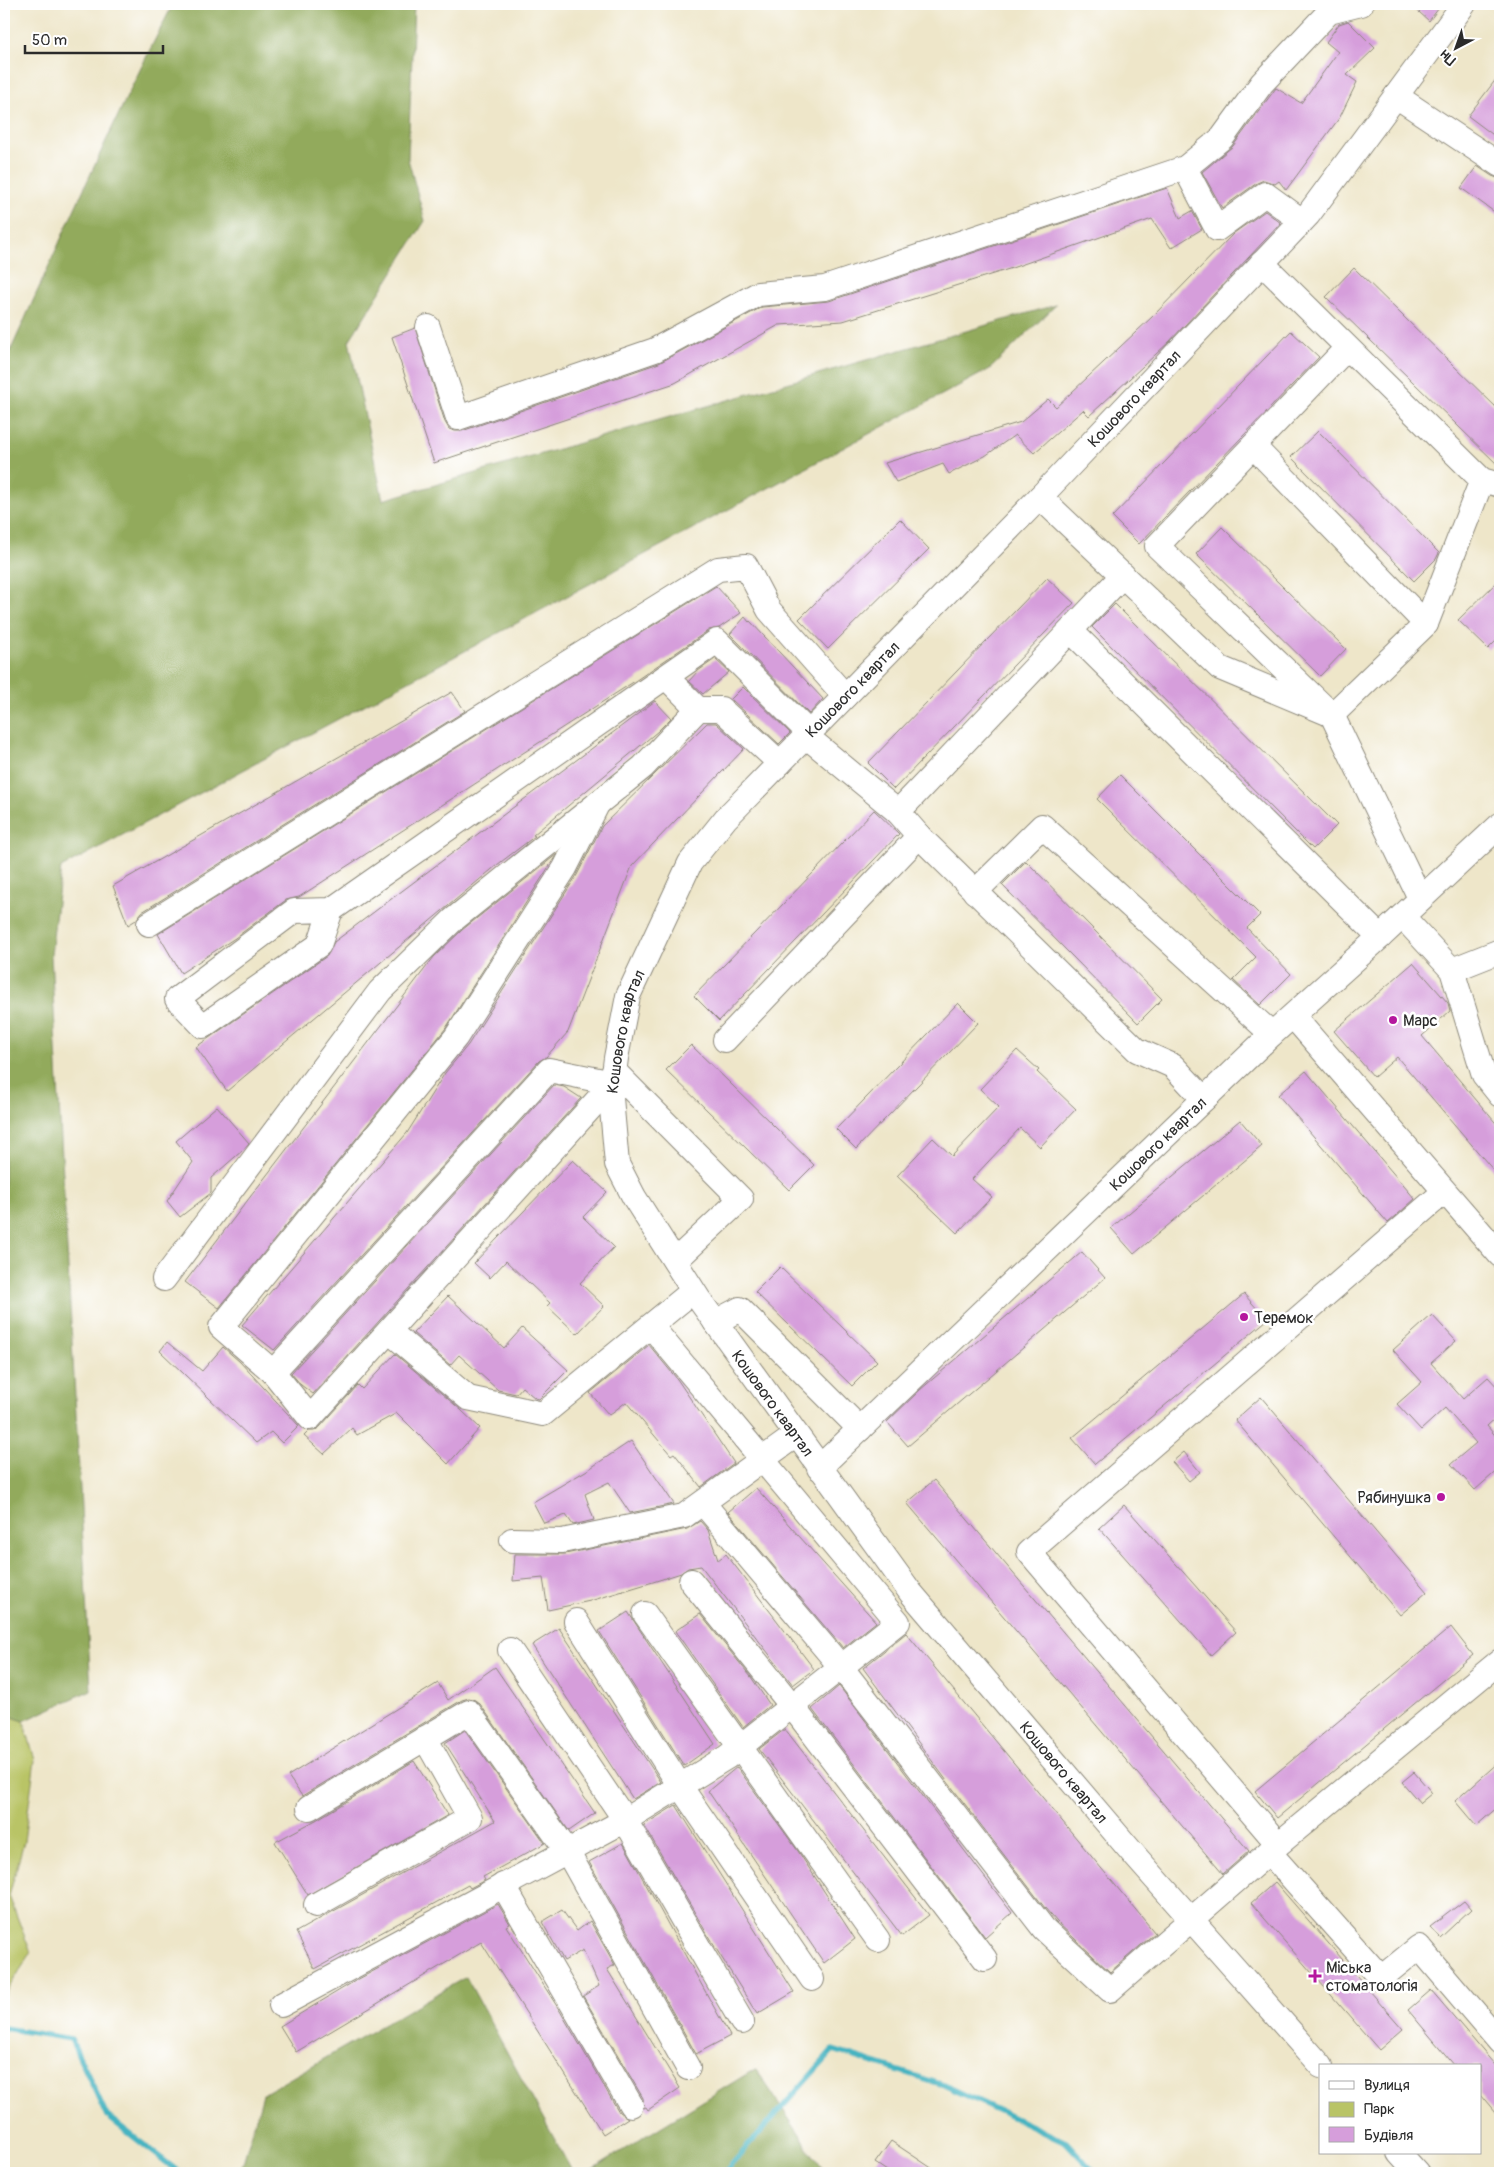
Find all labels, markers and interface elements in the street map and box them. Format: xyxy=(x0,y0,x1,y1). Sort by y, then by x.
scale bar xyxy=(25,22,162,54)
north arrow xyxy=(1432,22,1482,72)
text: 50 m xyxy=(32,31,67,50)
text: Пн xyxy=(1436,46,1459,69)
street label: Кошового квартал xyxy=(1084,346,1186,452)
street label: Кошового квартал xyxy=(801,637,904,742)
street label: Кошового квартал xyxy=(603,967,650,1095)
place label: Марс xyxy=(1403,1011,1438,1031)
marker: Марс xyxy=(1387,1014,1399,1026)
street label: Кошового квартал xyxy=(1106,1093,1211,1195)
place label: Теремок xyxy=(1254,1308,1314,1328)
marker: Теремок xyxy=(1238,1311,1250,1323)
street label: Кошового квартал xyxy=(727,1346,818,1461)
place label: Рябинушка xyxy=(1357,1488,1431,1508)
marker: Рябинушка xyxy=(1435,1491,1447,1503)
street label: Кошового квартал xyxy=(1015,1718,1112,1828)
place label: Міська стоматологія xyxy=(1326,1958,1418,1996)
marker: Міська стоматологія xyxy=(1308,1969,1322,1983)
legend xyxy=(1319,2064,1482,2154)
text: Вулиця xyxy=(1364,2076,1410,2095)
text: Парк xyxy=(1364,2100,1395,2119)
text: Будівля xyxy=(1364,2126,1413,2145)

